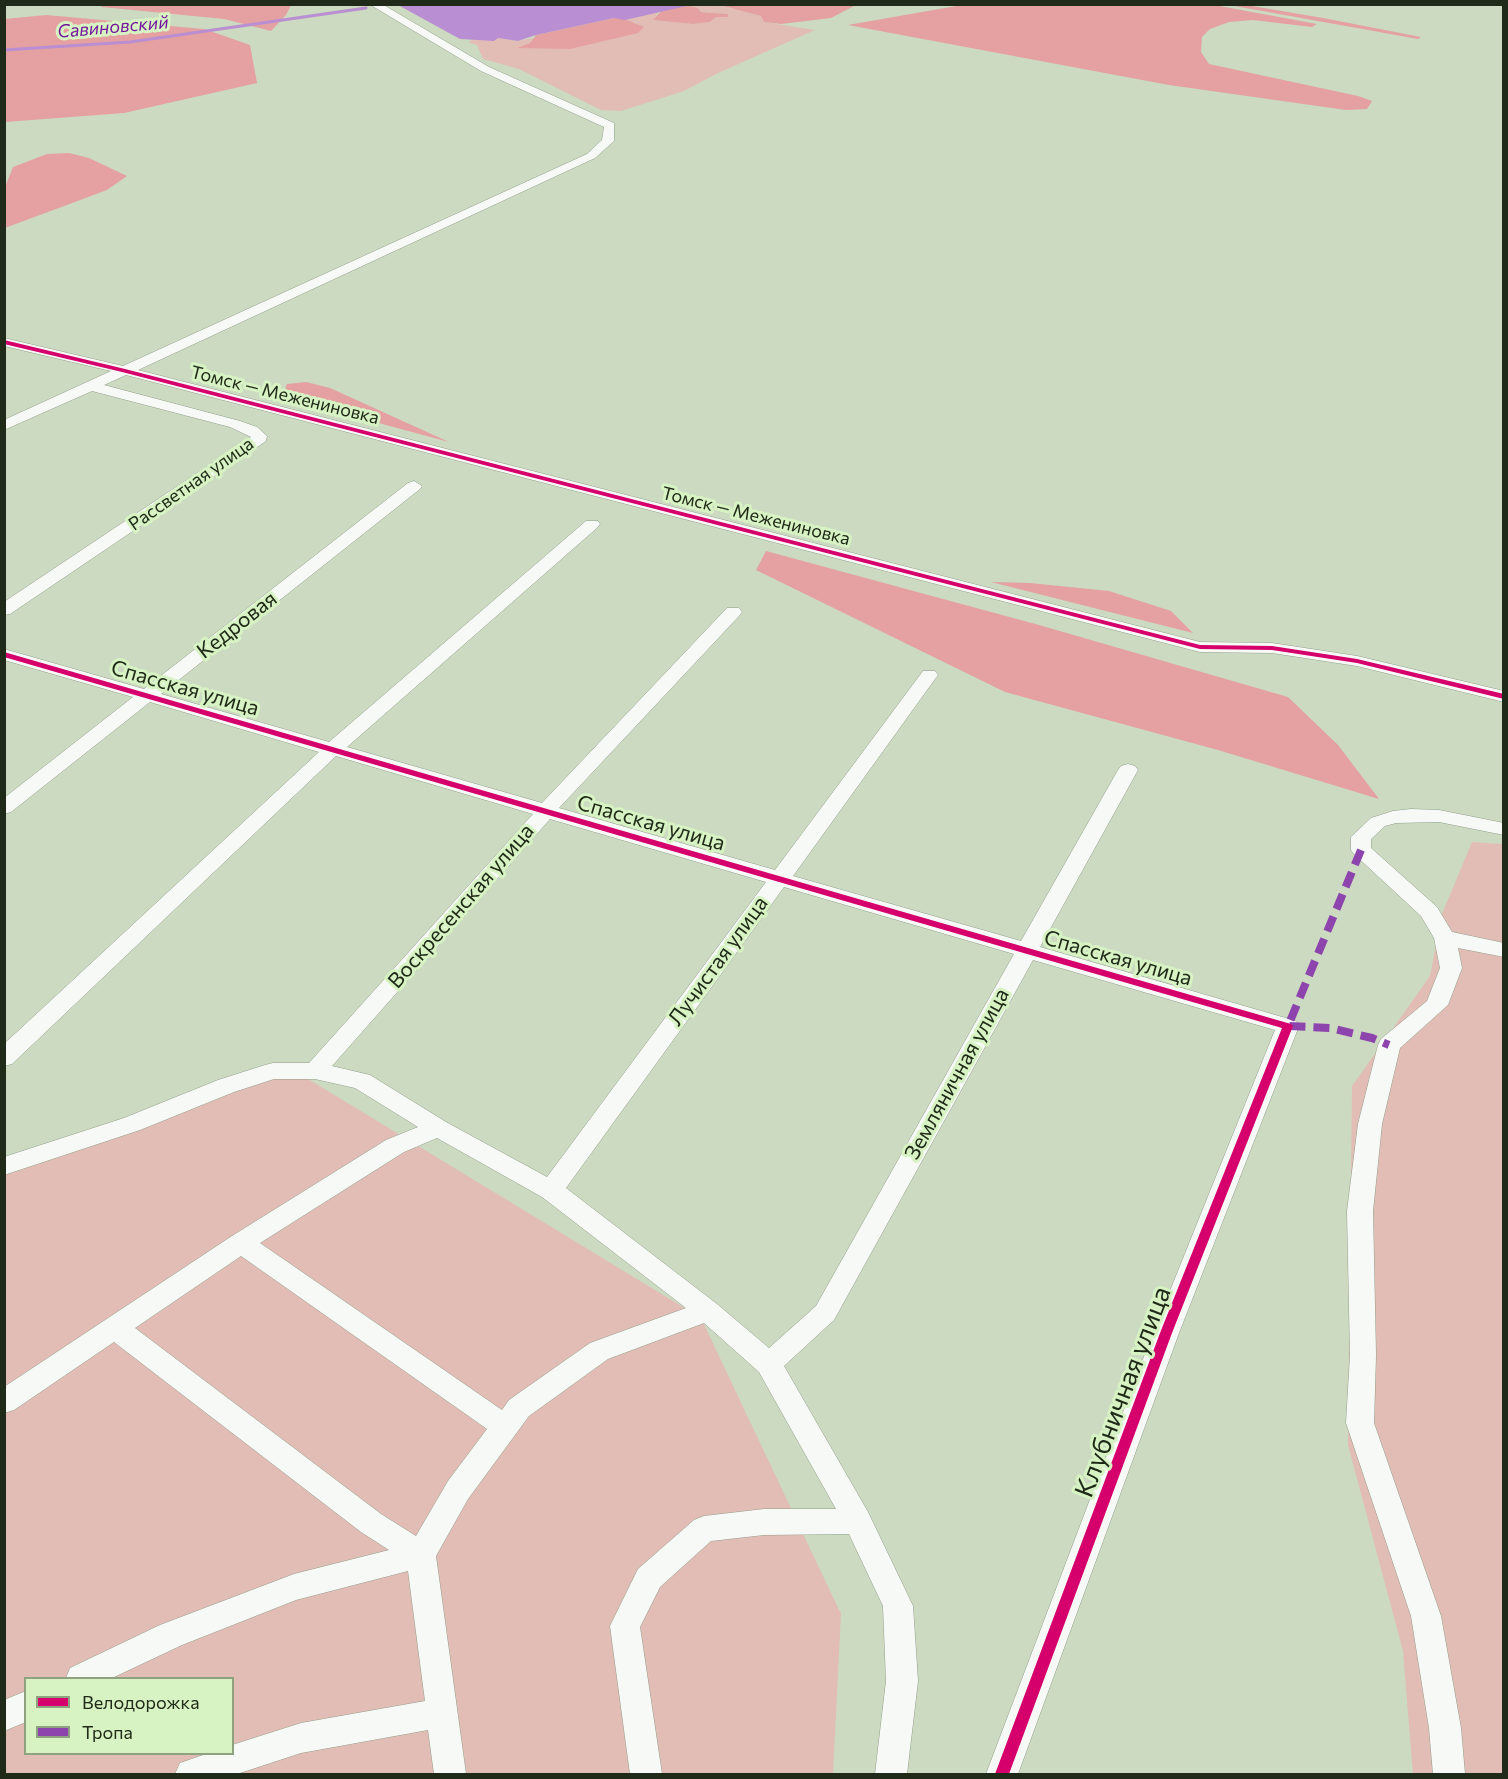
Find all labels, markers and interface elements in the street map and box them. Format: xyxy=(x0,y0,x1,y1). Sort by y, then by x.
water label: Савиновский xyxy=(57,11,169,43)
street label: Томск — Межениновка xyxy=(189,361,381,429)
street label: Рассветная улица xyxy=(124,433,258,535)
street label: Томск — Межениновка xyxy=(660,482,852,550)
street label: Кедровая xyxy=(192,586,282,664)
street label: Спасская улица xyxy=(108,655,262,721)
street label: Спасская улица xyxy=(574,790,728,856)
street label: Воскресенская улица xyxy=(383,819,539,993)
street label: Лучистая улица xyxy=(663,892,773,1030)
street label: Спасская улица xyxy=(1041,925,1195,991)
street label: Земляничная улица xyxy=(900,984,1014,1164)
street label: Клубничная улица xyxy=(1068,1282,1178,1502)
legend xyxy=(24,1677,234,1755)
text: Велодорожка xyxy=(82,1691,200,1713)
text: Тропа xyxy=(82,1721,133,1743)

